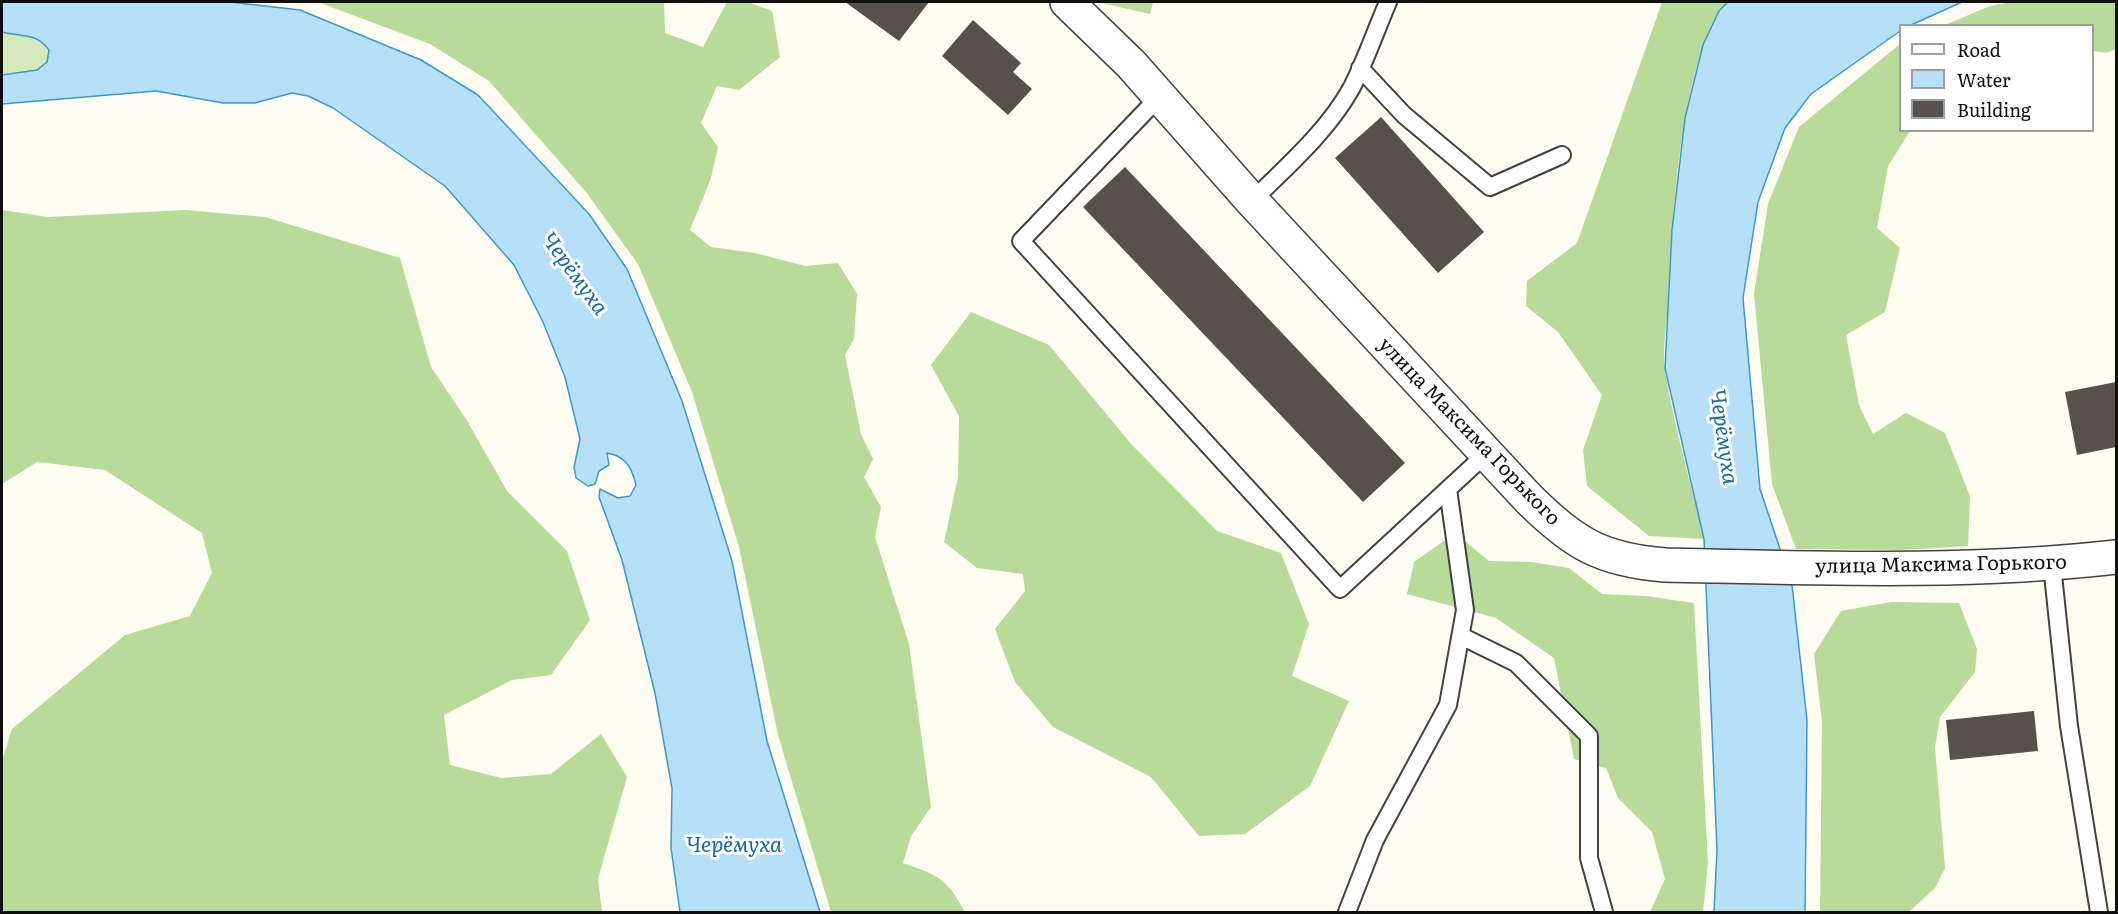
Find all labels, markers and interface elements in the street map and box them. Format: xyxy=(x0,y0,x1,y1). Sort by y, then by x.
legend xyxy=(1899,24,2094,132)
text: Road xyxy=(1957,36,2001,63)
text: Water xyxy=(1957,66,2010,93)
text: Building xyxy=(1957,96,2031,123)
water label: Черёмуха xyxy=(536,228,612,320)
street label: улица Максима Горького xyxy=(1373,333,1565,531)
water label: Черёмуха xyxy=(1704,388,1742,486)
street label: улица Максима Горького xyxy=(1815,551,2067,579)
water label: Черёмуха xyxy=(686,833,782,859)

